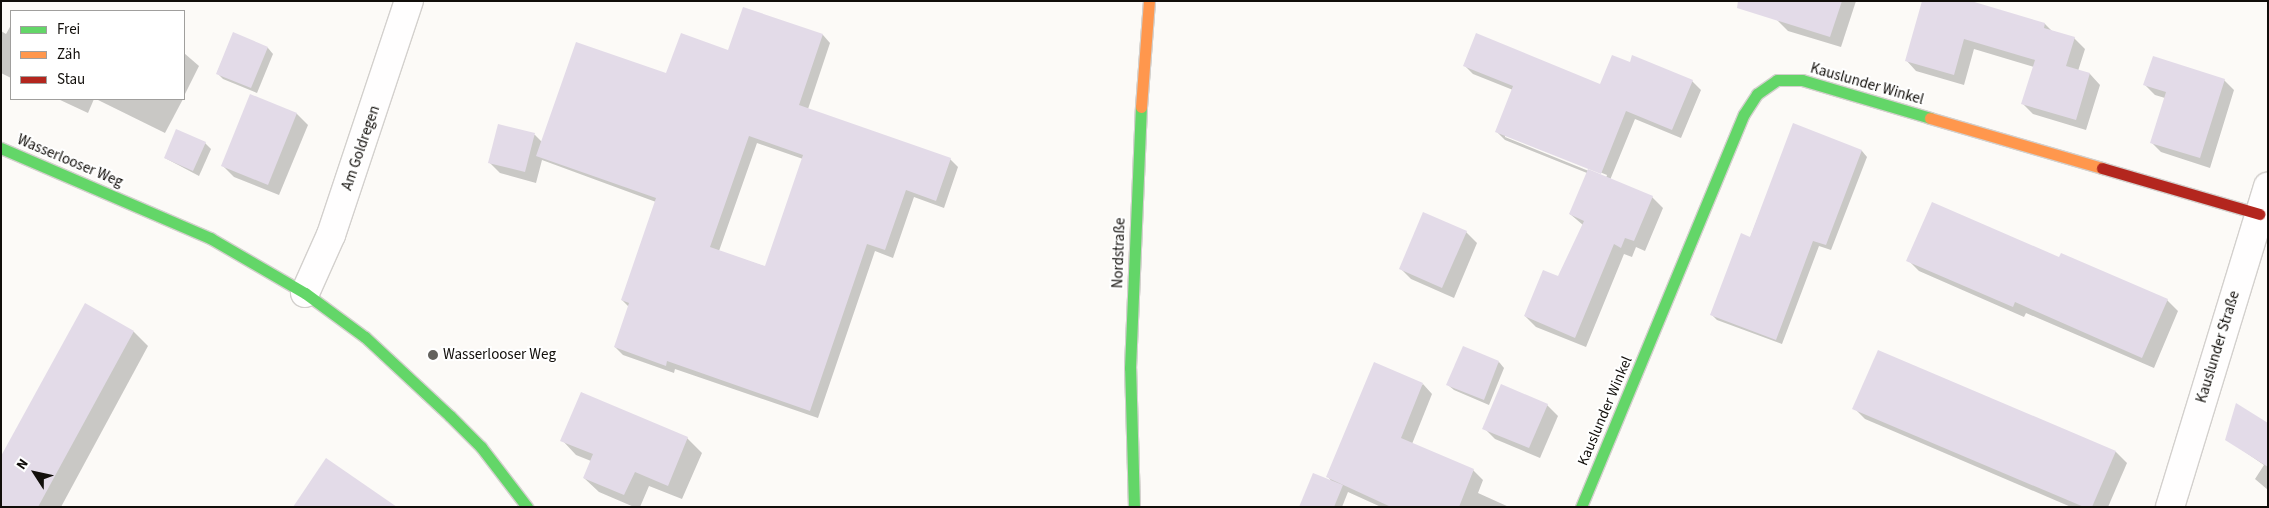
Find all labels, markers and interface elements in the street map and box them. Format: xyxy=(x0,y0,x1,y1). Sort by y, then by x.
legend xyxy=(10,10,185,100)
text: Frei xyxy=(57,19,80,40)
text: Zäh xyxy=(57,44,81,65)
street label: Kauslunder Winkel xyxy=(1808,59,1926,109)
text: Stau xyxy=(57,69,85,90)
street label: Am Goldregen xyxy=(338,103,384,193)
street label: Wasserlooser Weg xyxy=(15,131,125,191)
street label: Nordstraße xyxy=(1109,217,1129,289)
street label: Kauslunder Straße xyxy=(2192,289,2244,405)
place label: Wasserlooser Weg xyxy=(443,346,556,364)
marker: Wasserlooser Weg xyxy=(427,349,439,361)
street label: Kauslunder Winkel xyxy=(1574,354,1636,468)
north arrow xyxy=(10,448,60,498)
text: N xyxy=(12,455,34,474)

